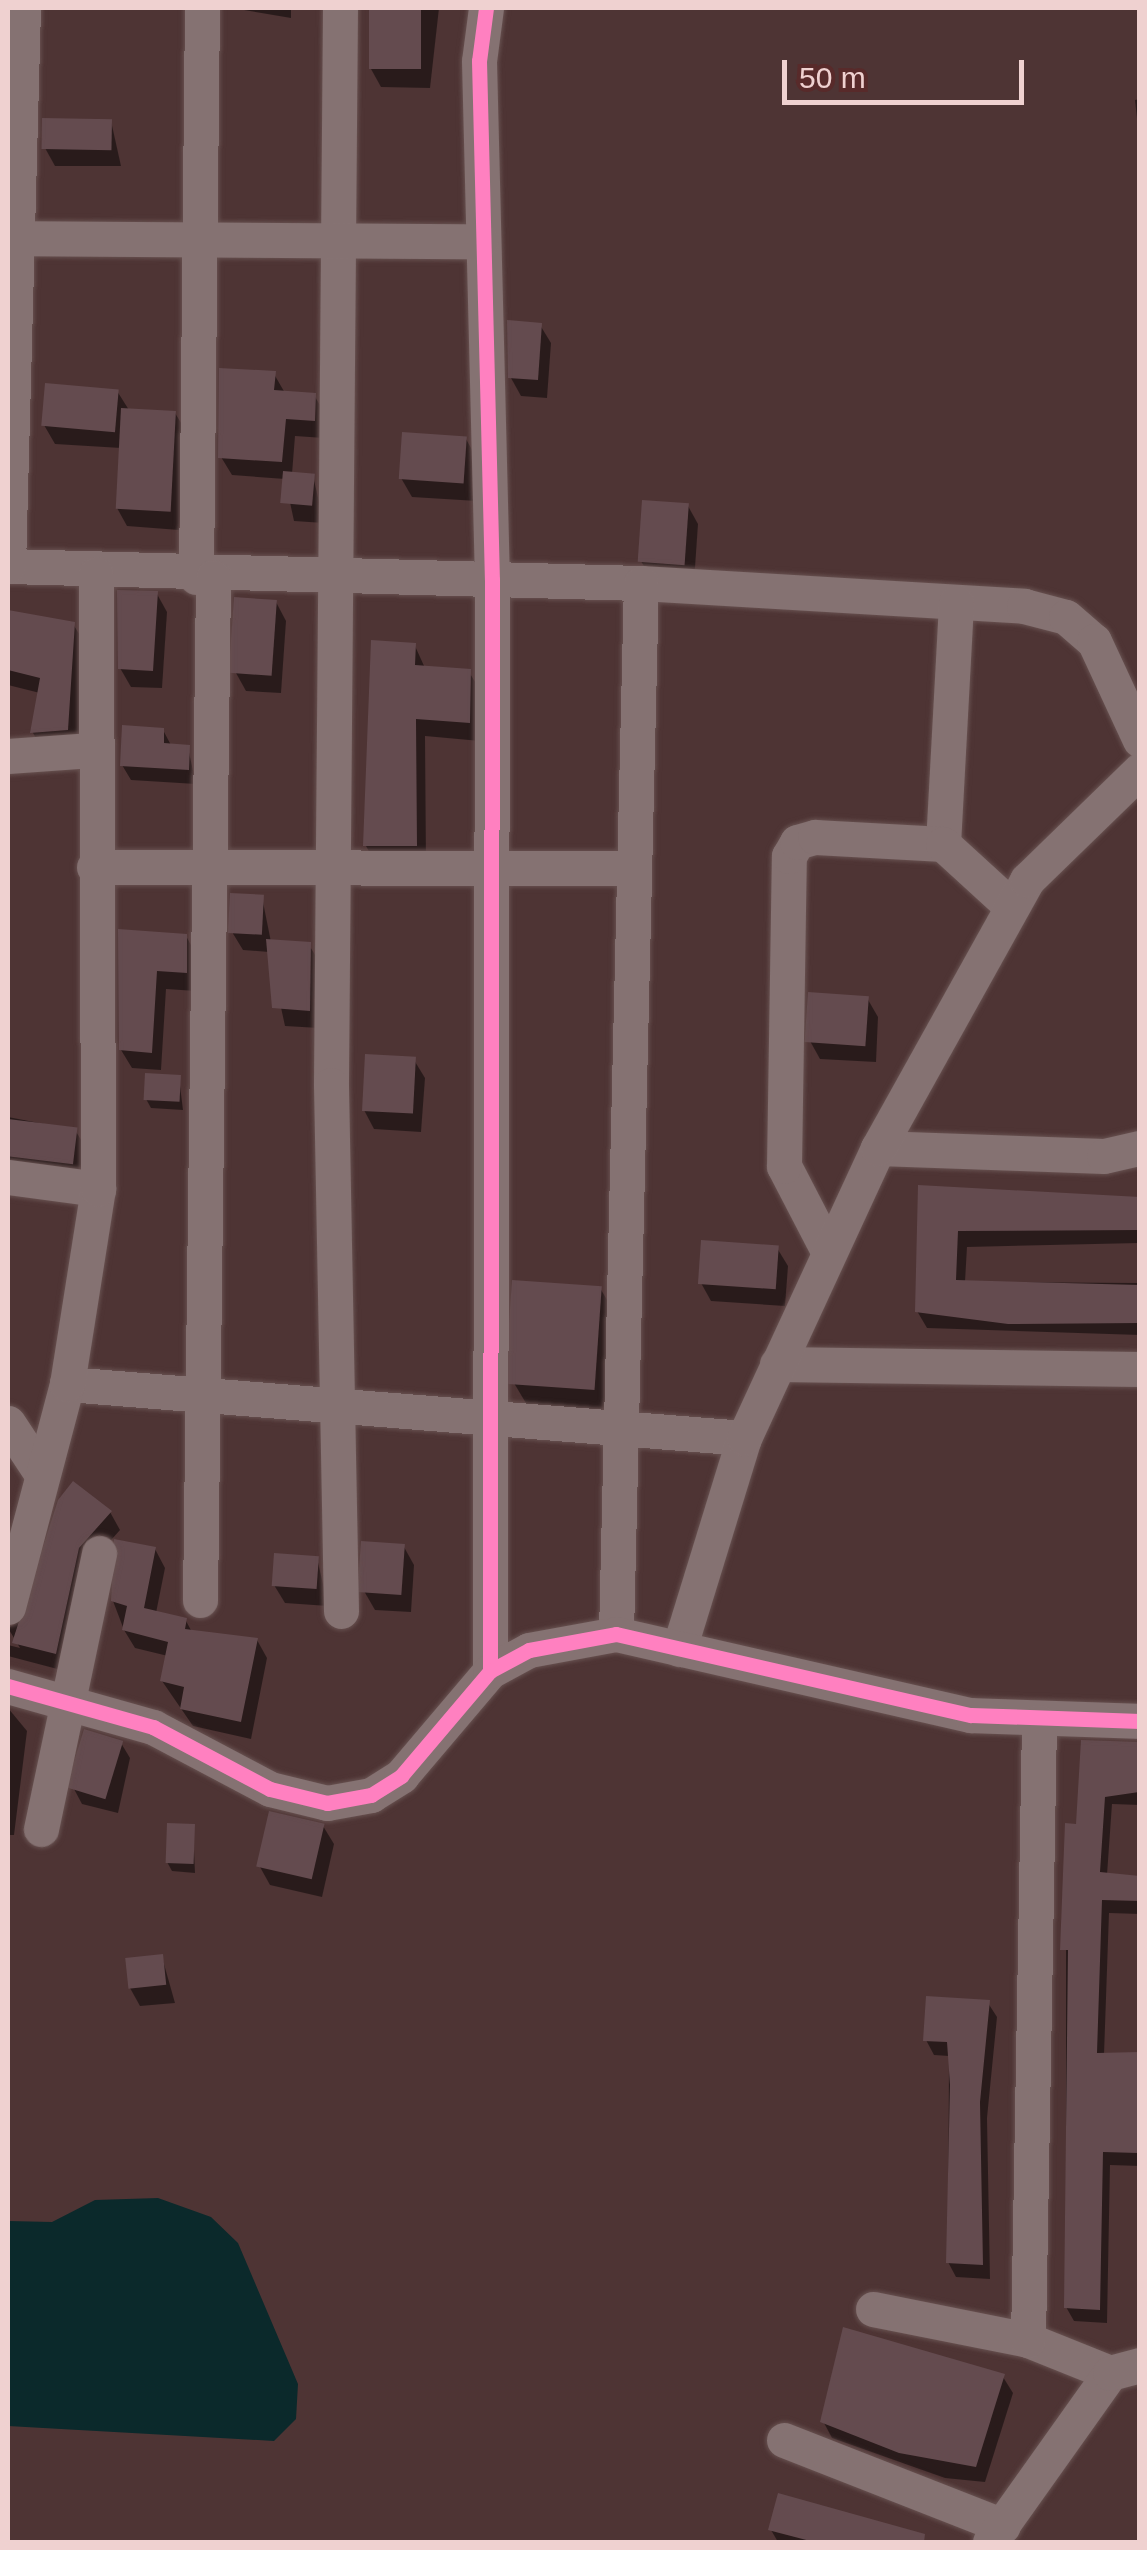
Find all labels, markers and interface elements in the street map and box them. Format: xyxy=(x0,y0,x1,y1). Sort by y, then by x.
scale bar xyxy=(787,40,1030,102)
text: 50 m xyxy=(799,61,866,94)

